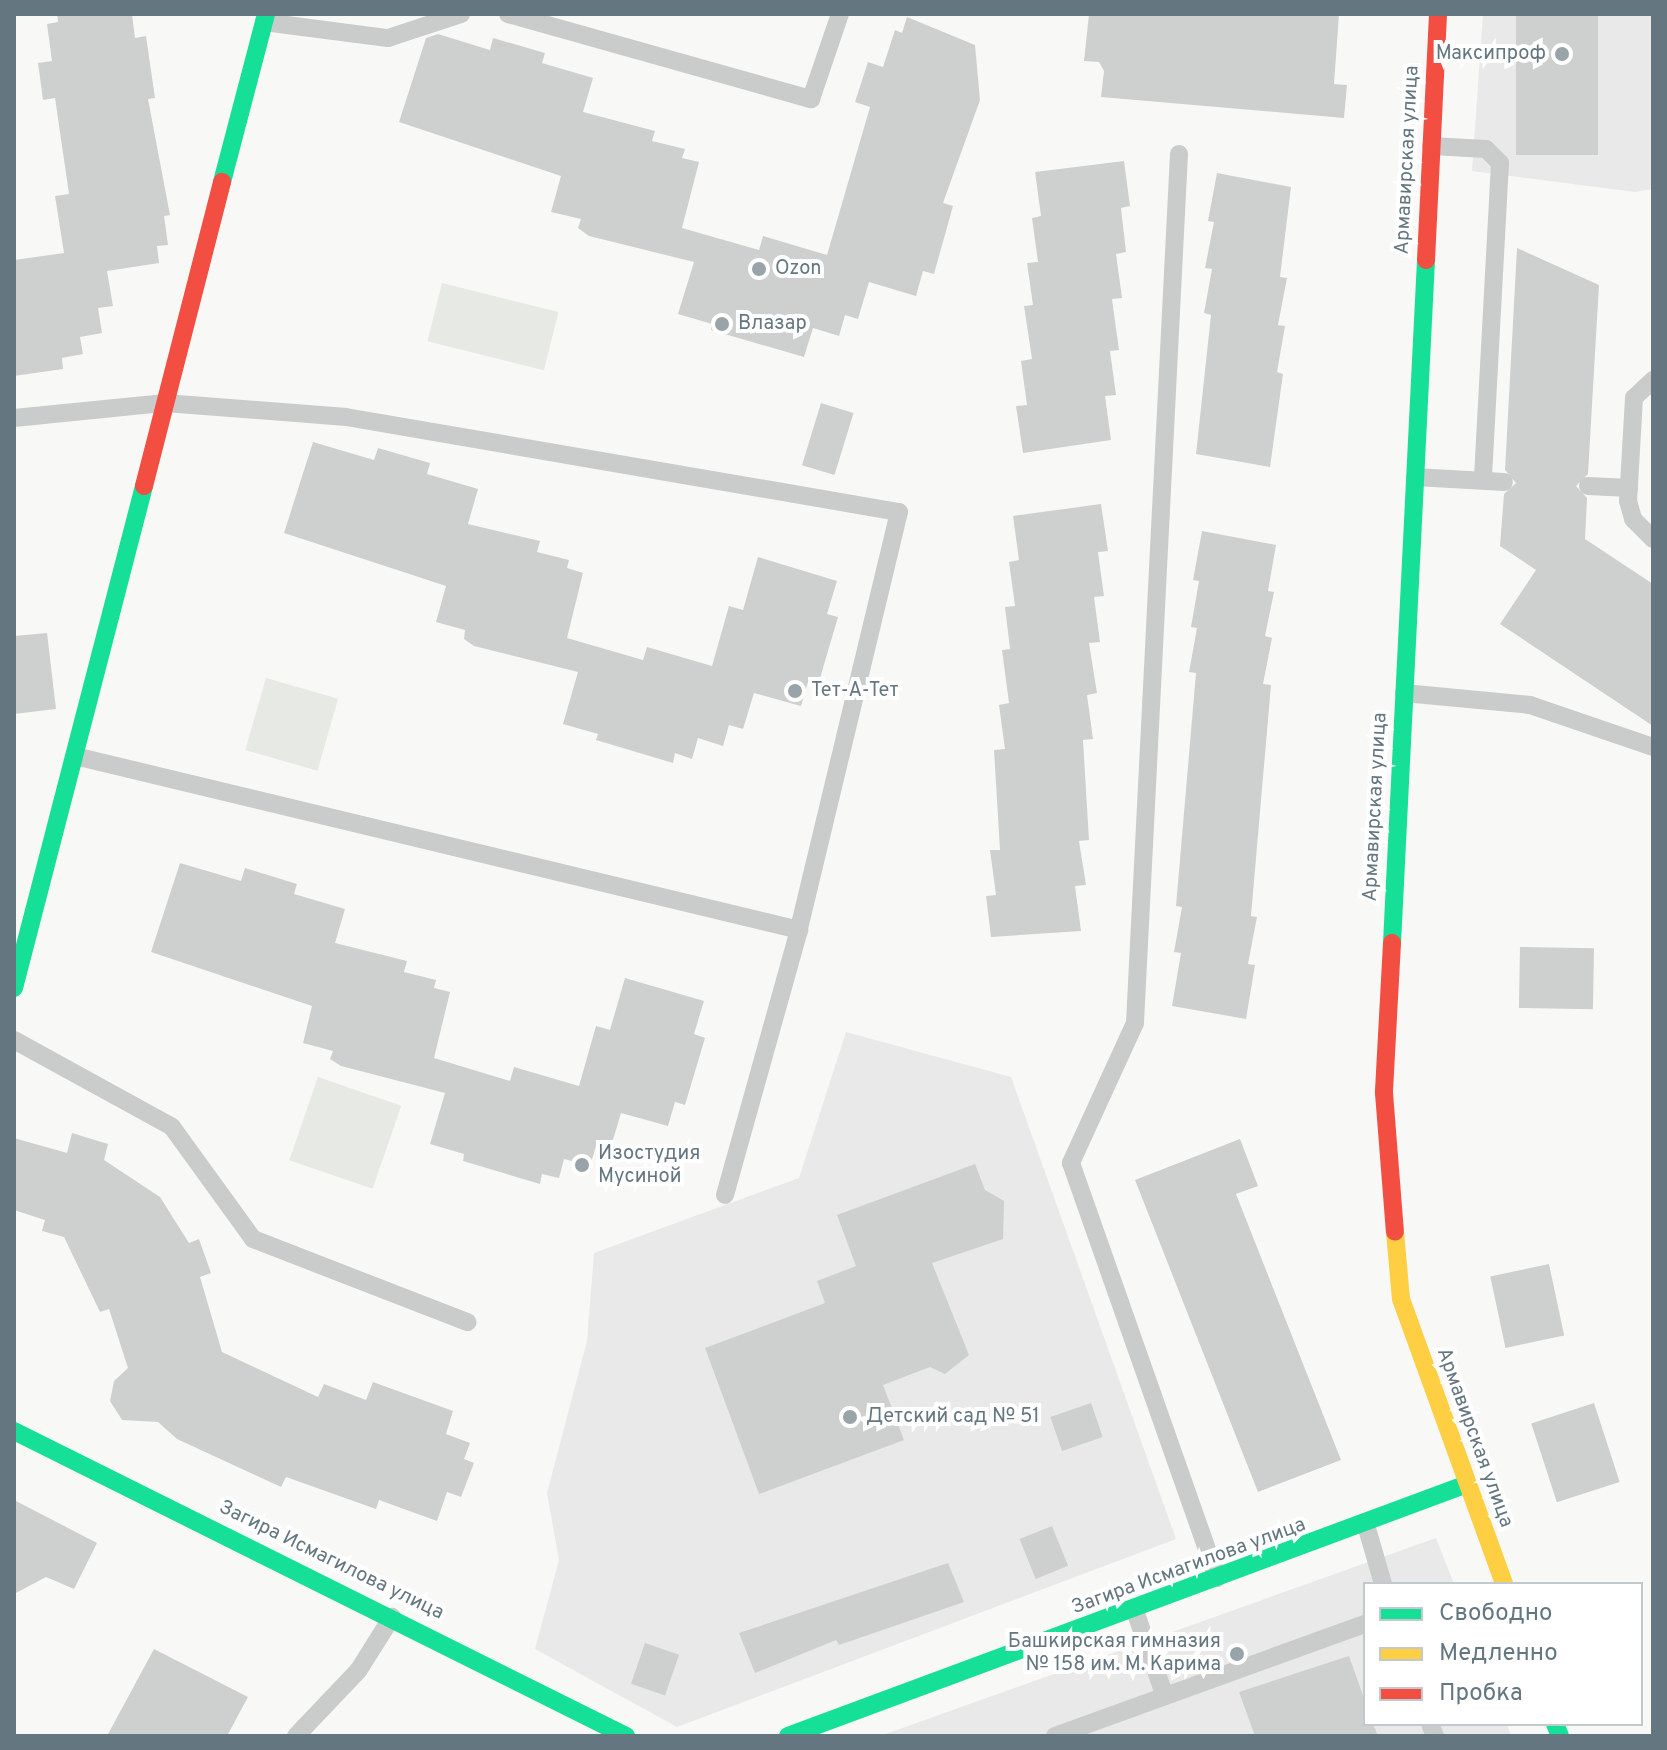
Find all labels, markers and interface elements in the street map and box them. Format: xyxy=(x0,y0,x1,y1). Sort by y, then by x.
place label: Максипроф xyxy=(1436,42,1546,66)
marker: Максипроф xyxy=(1553,45,1571,63)
street label: Армавирская улица xyxy=(1391,65,1425,255)
place label: Ozon xyxy=(775,257,821,281)
marker: Ozon xyxy=(750,260,768,278)
place label: Влазар xyxy=(738,312,807,336)
marker: Влазар xyxy=(713,315,731,333)
place label: Тет-А-Тет xyxy=(811,679,899,703)
marker: Тет-А-Тет xyxy=(786,682,804,700)
street label: Армавирская улица xyxy=(1359,712,1393,902)
place label: Изостудия Мусиной xyxy=(598,1142,700,1189)
marker: Изостудия Мусиной xyxy=(573,1156,591,1174)
street label: Армавирская улица xyxy=(1430,1345,1518,1531)
place label: Детский сад № 51 xyxy=(866,1405,1040,1429)
marker: Детский сад № 51 xyxy=(841,1408,859,1426)
street label: Загира Исмагилова улица xyxy=(215,1496,447,1626)
street label: Загира Исмагилова улица xyxy=(1069,1513,1309,1621)
legend xyxy=(1363,1582,1643,1726)
text: Свободно xyxy=(1439,1599,1552,1629)
place label: Башкирская гимназия № 158 им. М. Карима xyxy=(1008,1630,1221,1677)
text: Медленно xyxy=(1439,1639,1558,1669)
marker: Башкирская гимназия № 158 им. М. Карима xyxy=(1228,1645,1246,1663)
text: Пробка xyxy=(1439,1679,1523,1709)

